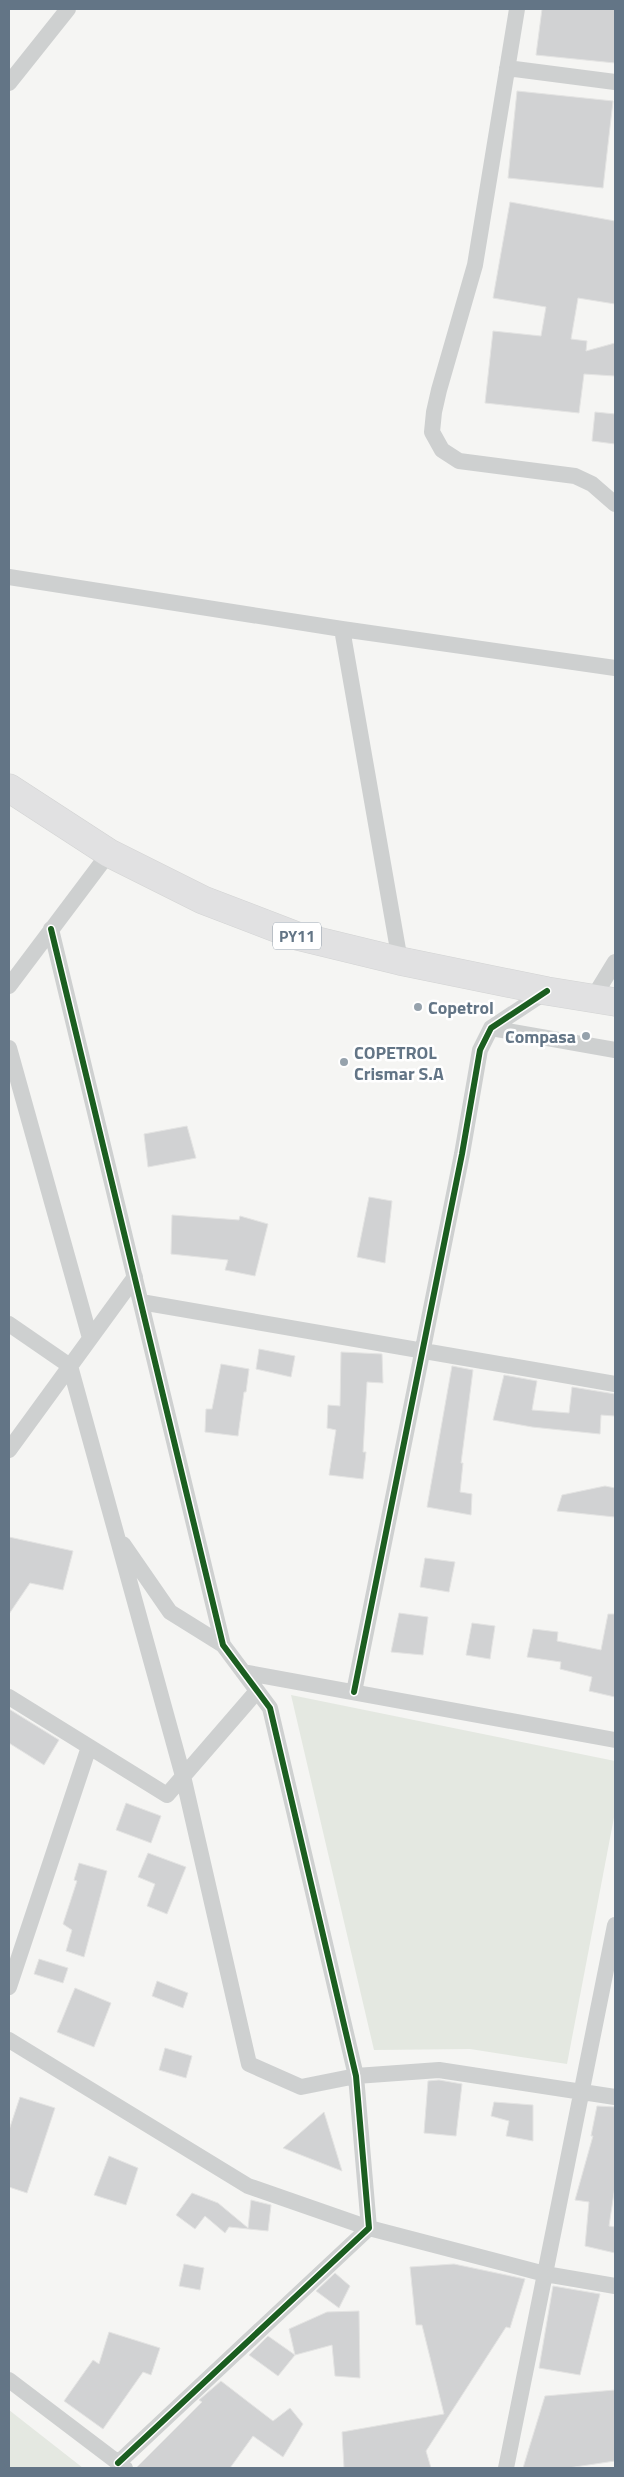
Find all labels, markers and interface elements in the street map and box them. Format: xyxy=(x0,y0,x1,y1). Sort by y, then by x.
road number: PY11 xyxy=(273,922,321,949)
place label: Copetrol xyxy=(428,994,494,1021)
marker: Copetrol xyxy=(412,1001,424,1013)
place label: Compasa xyxy=(505,1023,576,1050)
marker: Compasa xyxy=(580,1030,592,1042)
place label: COPETROL Crismar S.A xyxy=(354,1039,444,1087)
marker: COPETROL Crismar S.A xyxy=(338,1056,350,1068)

